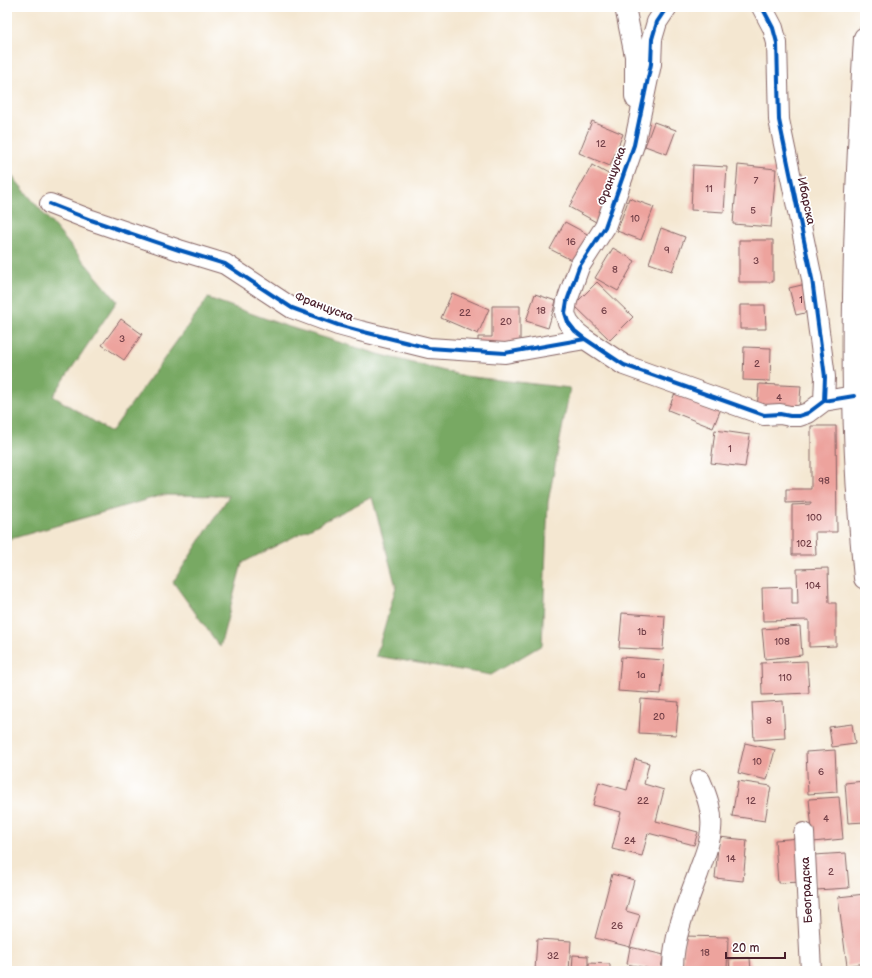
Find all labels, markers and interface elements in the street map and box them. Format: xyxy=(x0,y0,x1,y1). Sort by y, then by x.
house number: 12 xyxy=(596,138,606,150)
street label: Француска xyxy=(594,144,630,208)
house number: 7 xyxy=(754,175,759,187)
street label: Ибарска xyxy=(794,176,818,226)
house number: 11 xyxy=(705,183,713,195)
house number: 5 xyxy=(750,205,756,217)
house number: 10 xyxy=(630,213,640,225)
house number: 16 xyxy=(566,236,576,248)
house number: 9 xyxy=(664,244,670,256)
house number: 3 xyxy=(753,255,759,267)
house number: 8 xyxy=(612,264,618,276)
street label: Француска xyxy=(293,289,355,325)
house number: 1 xyxy=(799,294,803,306)
house number: 18 xyxy=(536,305,546,317)
house number: 6 xyxy=(601,305,607,317)
house number: 22 xyxy=(459,307,471,319)
house number: 20 xyxy=(500,316,512,328)
house number: 3 xyxy=(119,333,125,345)
house number: 2 xyxy=(754,358,760,370)
house number: 4 xyxy=(776,392,782,404)
house number: 1 xyxy=(728,443,732,455)
house number: 98 xyxy=(818,475,830,487)
house number: 100 xyxy=(806,512,822,524)
house number: 102 xyxy=(796,538,812,550)
house number: 104 xyxy=(805,580,821,592)
house number: 1b xyxy=(637,626,647,638)
house number: 108 xyxy=(774,636,790,648)
house number: 1a xyxy=(636,669,646,681)
house number: 110 xyxy=(778,672,792,684)
house number: 20 xyxy=(653,711,665,723)
house number: 8 xyxy=(766,715,772,727)
house number: 10 xyxy=(752,756,762,768)
house number: 6 xyxy=(818,766,824,778)
house number: 22 xyxy=(637,795,649,807)
house number: 12 xyxy=(746,795,756,807)
house number: 4 xyxy=(823,813,829,825)
house number: 24 xyxy=(624,835,636,847)
house number: 14 xyxy=(726,853,736,865)
street label: Београдска xyxy=(798,857,816,923)
house number: 2 xyxy=(828,866,834,878)
house number: 26 xyxy=(611,920,623,932)
scale bar xyxy=(726,934,785,960)
text: 20 m xyxy=(732,941,759,956)
house number: 18 xyxy=(700,947,710,959)
house number: 32 xyxy=(547,950,559,962)

